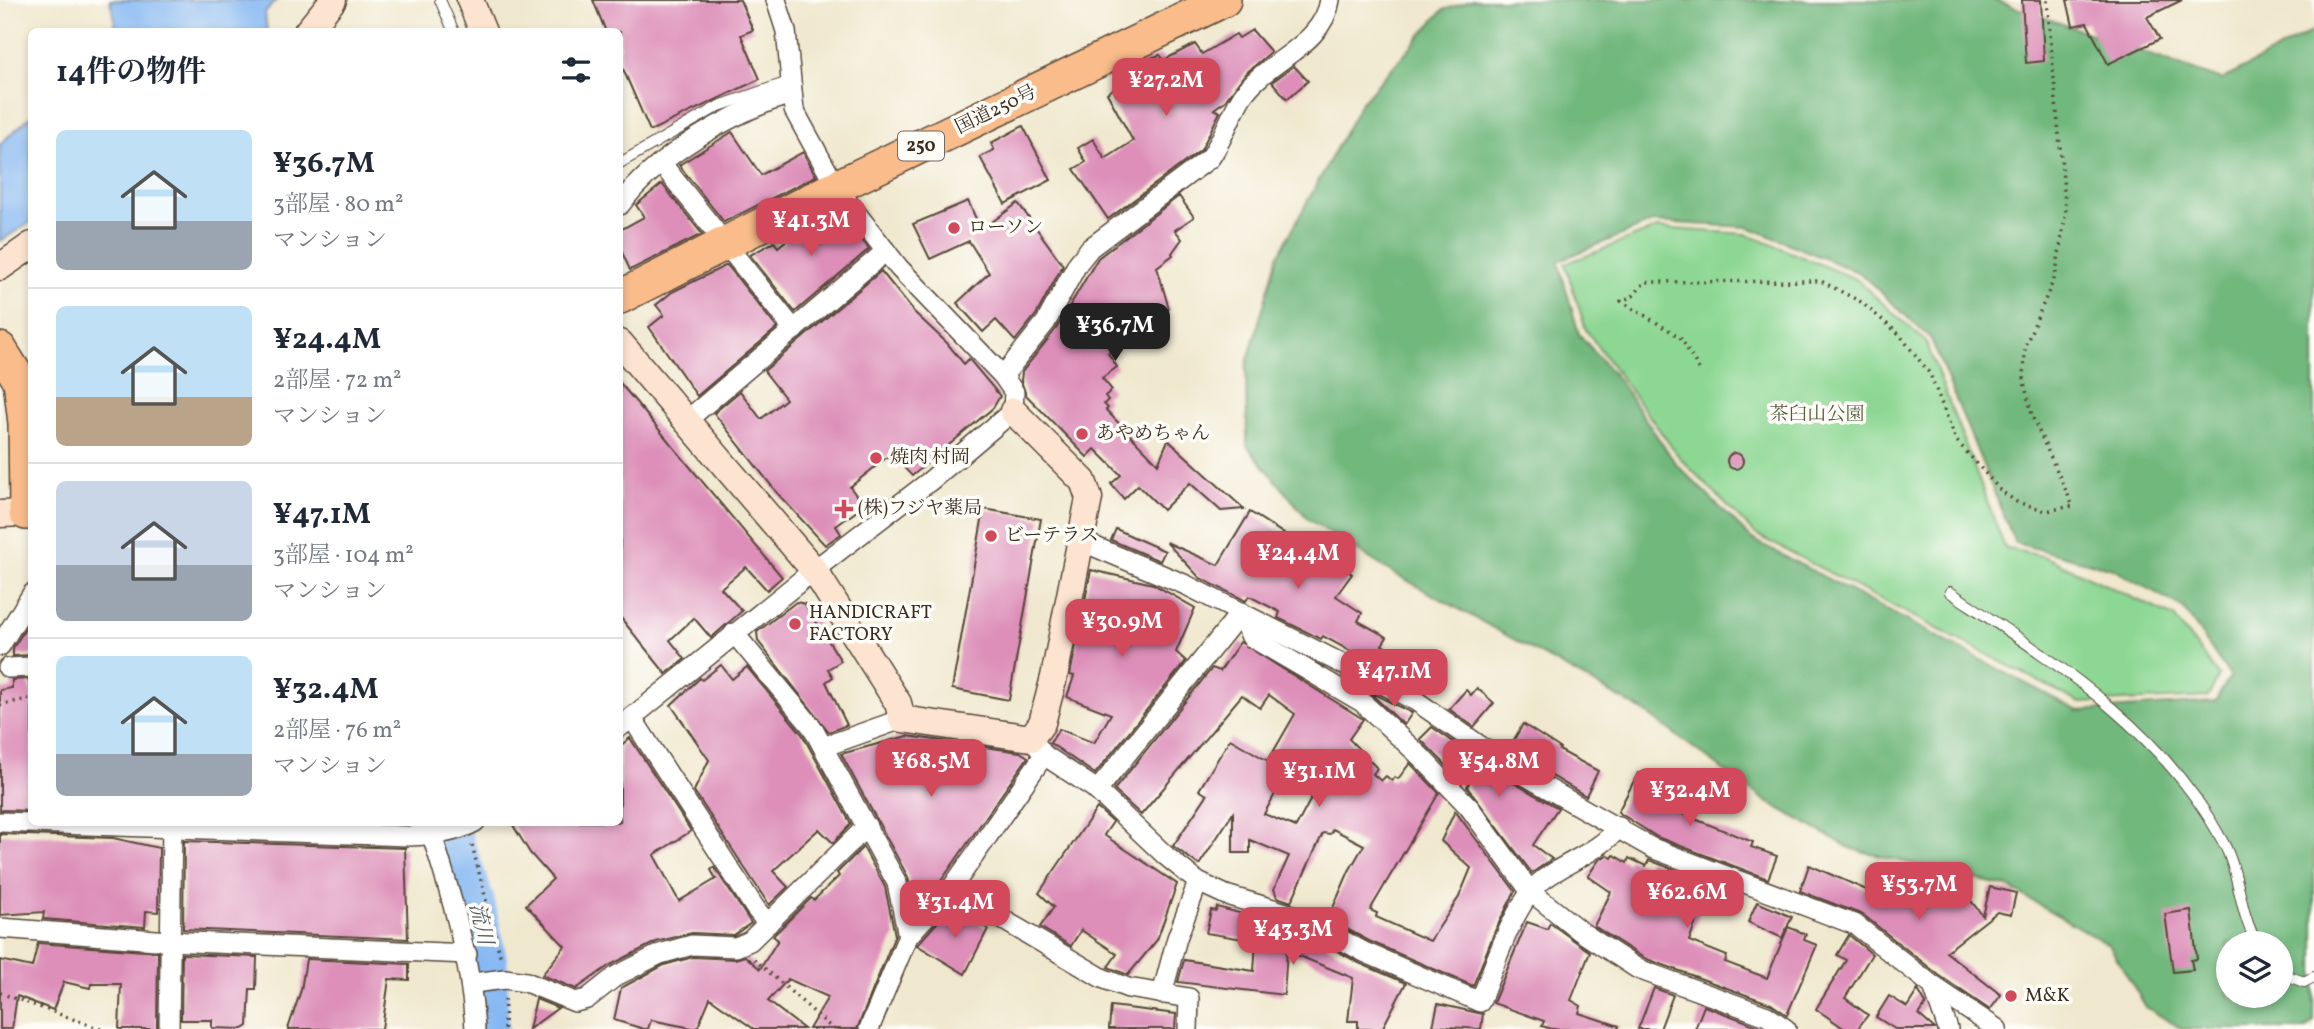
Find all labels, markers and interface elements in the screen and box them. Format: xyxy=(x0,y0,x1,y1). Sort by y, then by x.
icon: filters xyxy=(557,51,595,89)
text: 14件の物件 xyxy=(56,52,206,94)
pin: ¥27.2M xyxy=(1109,58,1223,118)
text: ¥27.2M xyxy=(1128,65,1204,97)
street label: 国道250号 xyxy=(951,79,1041,141)
road number: 250 xyxy=(898,132,944,160)
text: ¥36.7M xyxy=(273,143,375,185)
icon: home xyxy=(112,158,196,242)
text: 3部屋 · 80 m² xyxy=(273,189,403,221)
pin: ¥41.3M xyxy=(754,198,868,258)
text: ¥41.3M xyxy=(772,205,850,237)
place label: ローソン xyxy=(968,215,1043,241)
marker: ローソン xyxy=(946,220,962,236)
text: マンション xyxy=(273,225,387,257)
pin: ¥36.7M xyxy=(1058,304,1172,363)
text: ¥36.7M xyxy=(1076,310,1154,342)
text: ¥24.4M xyxy=(273,319,381,361)
icon: home xyxy=(112,334,196,418)
text: 2部屋 · 72 m² xyxy=(273,365,402,397)
text: マンション xyxy=(273,401,387,433)
park label: 茶臼山公園 xyxy=(1769,402,1865,428)
place label: あやめちゃん xyxy=(1096,421,1210,447)
marker: あやめちゃん xyxy=(1074,426,1090,442)
place label: 焼肉 村岡 xyxy=(890,445,970,471)
marker: 焼肉 村岡 xyxy=(868,450,884,466)
text: ¥47.1M xyxy=(273,494,371,536)
place label: (株)フジヤ薬局 xyxy=(858,496,982,522)
marker: (株)フジヤ薬局 xyxy=(836,501,852,517)
icon: home xyxy=(112,509,196,593)
place label: ビーテラス xyxy=(1005,523,1099,549)
marker: ビーテラス xyxy=(983,528,999,544)
pin: ¥24.4M xyxy=(1241,532,1355,591)
text: ¥24.4M xyxy=(1257,538,1339,570)
text: 3部屋 · 104 m² xyxy=(273,540,414,572)
text: マンション xyxy=(273,576,387,608)
place label: HANDICRAFT FACTORY xyxy=(809,600,932,648)
pin: ¥30.9M xyxy=(1065,600,1179,659)
text: ¥30.9M xyxy=(1081,606,1163,638)
marker: HANDICRAFT FACTORY xyxy=(787,616,803,632)
pin: ¥47.1M xyxy=(1337,650,1451,709)
text: ¥47.1M xyxy=(1357,656,1431,688)
text: ¥32.4M xyxy=(273,669,379,711)
icon: home xyxy=(112,684,196,768)
text: 2部屋 · 76 m² xyxy=(273,715,401,747)
pin: ¥68.5M xyxy=(874,740,988,799)
pin: ¥54.8M xyxy=(1442,740,1556,799)
text: ¥68.5M xyxy=(892,746,970,778)
text: ¥54.8M xyxy=(1459,746,1539,778)
pin: ¥31.1M xyxy=(1262,750,1376,809)
text: マンション xyxy=(273,751,387,783)
text: ¥31.1M xyxy=(1282,756,1356,788)
pin: ¥32.4M xyxy=(1633,768,1747,828)
text: ¥32.4M xyxy=(1650,775,1730,807)
pin: ¥53.7M xyxy=(1862,862,1976,922)
text: ¥53.7M xyxy=(1881,869,1957,901)
pin: ¥62.6M xyxy=(1630,870,1744,930)
text: ¥62.6M xyxy=(1647,877,1727,909)
pin: ¥31.4M xyxy=(898,880,1012,940)
text: ¥31.4M xyxy=(916,887,994,919)
water label: 流川 xyxy=(461,900,499,950)
pin: ¥43.3M xyxy=(1236,908,1350,967)
text: ¥43.3M xyxy=(1253,914,1333,946)
map controls xyxy=(2216,931,2293,1008)
button: layers xyxy=(2216,931,2293,1008)
place label: M&K xyxy=(2025,983,2070,1009)
marker: M&K xyxy=(2003,988,2019,1004)

